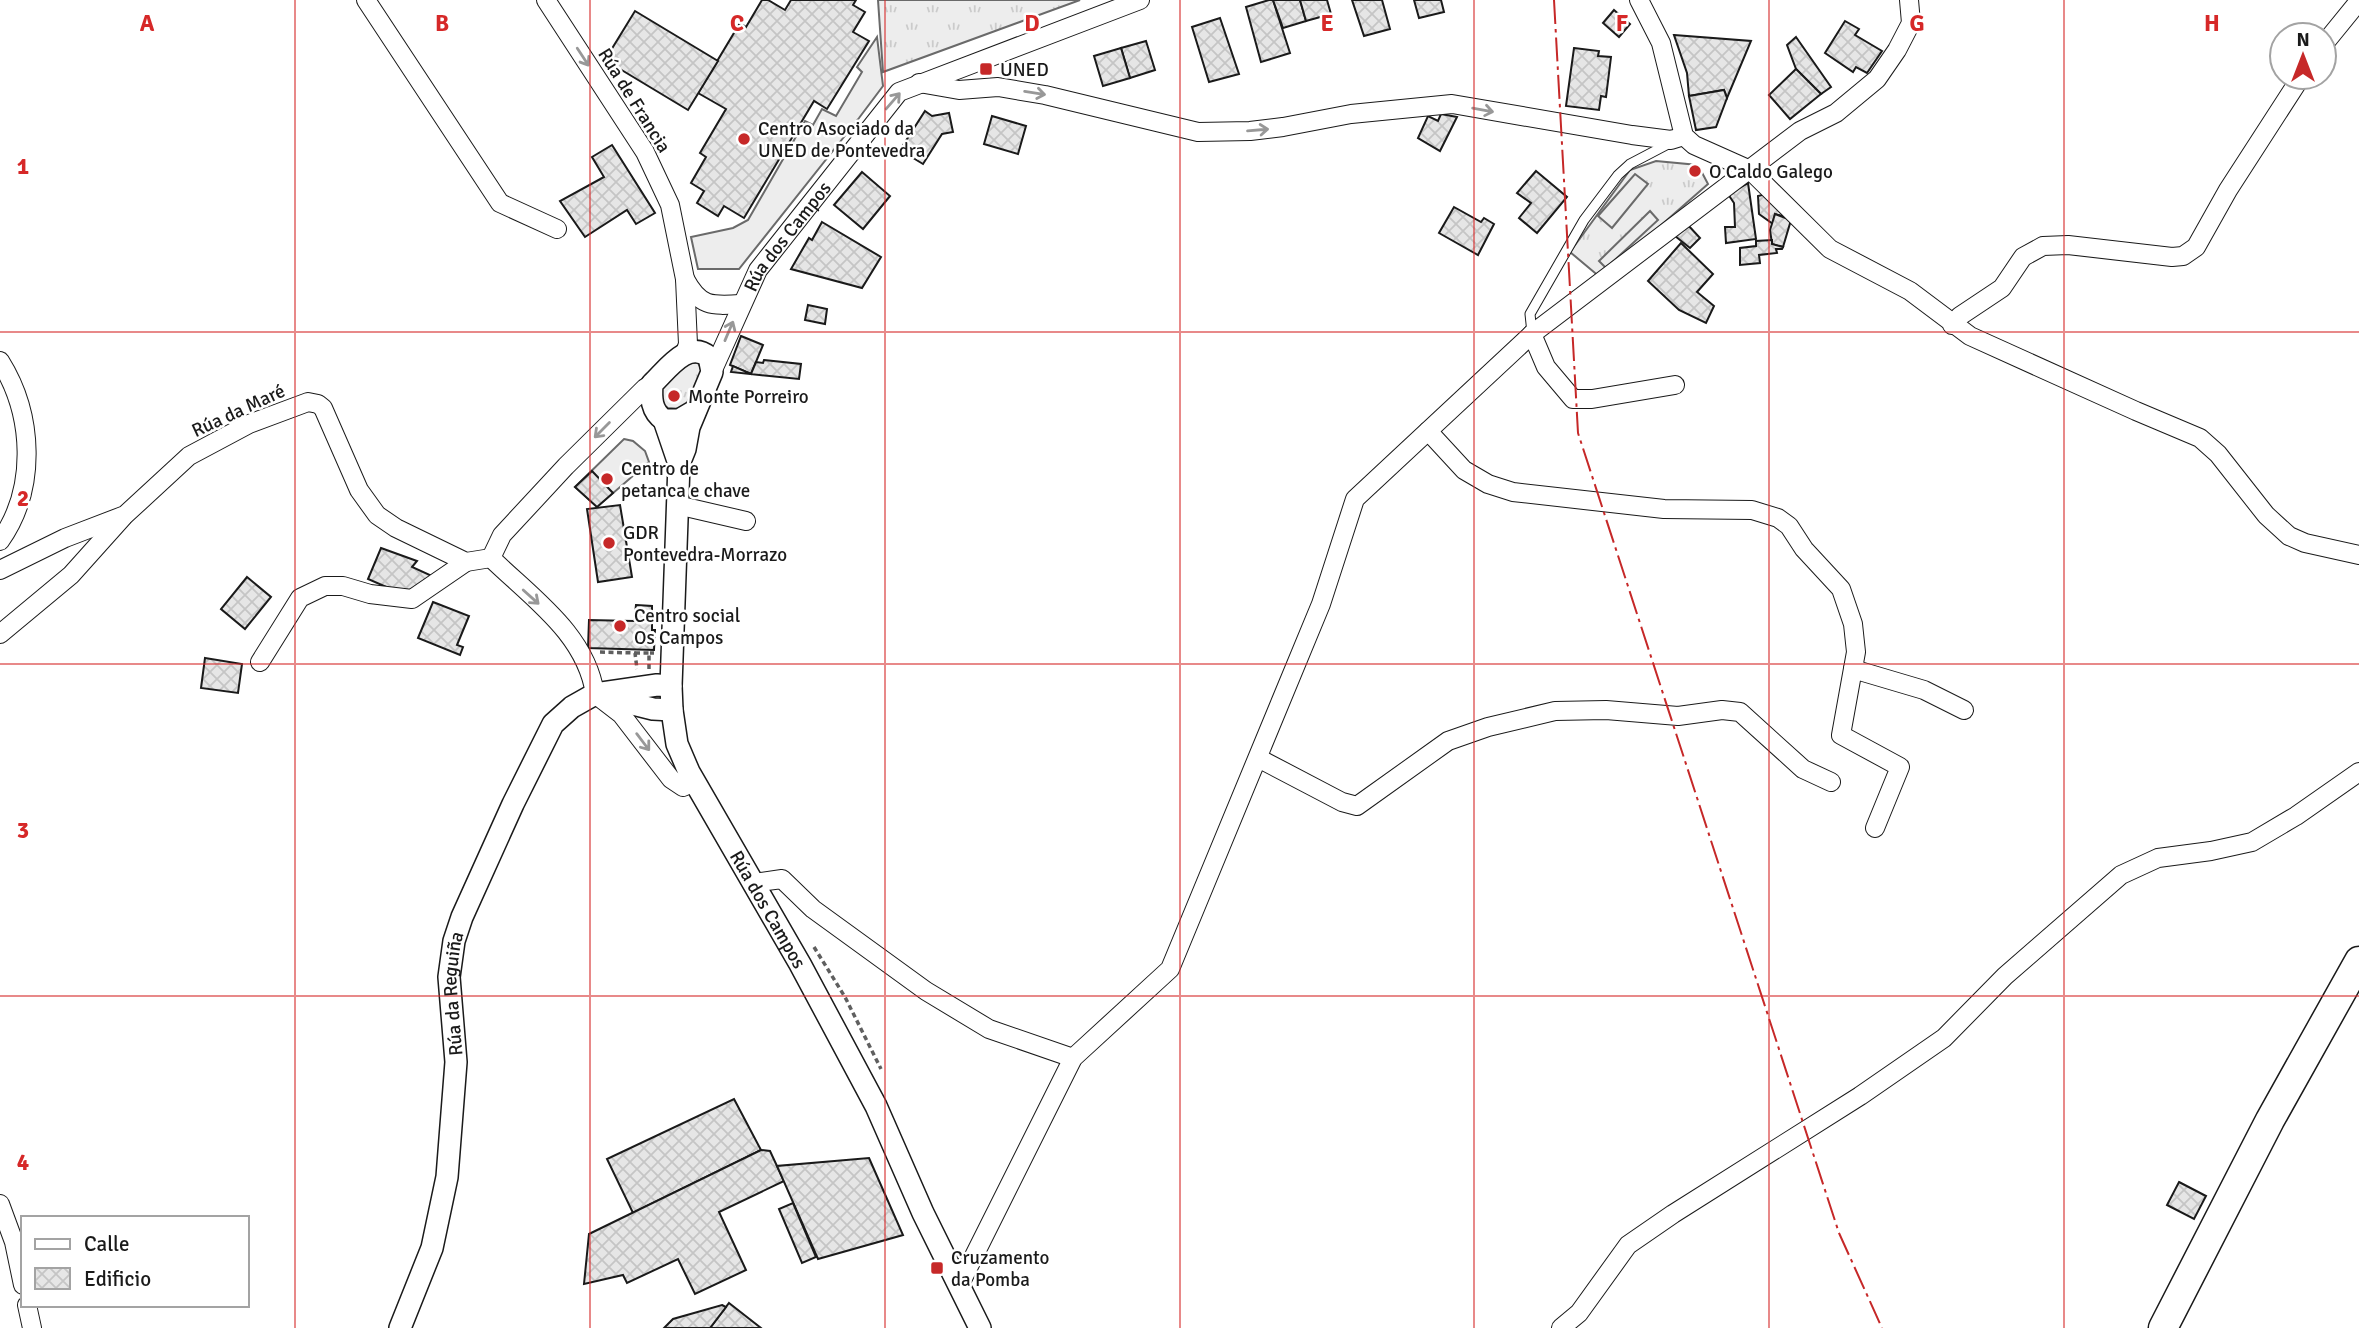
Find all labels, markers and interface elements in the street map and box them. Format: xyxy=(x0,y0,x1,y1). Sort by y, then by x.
text: A xyxy=(140,9,155,38)
text: B xyxy=(435,9,449,38)
text: C xyxy=(730,9,744,38)
text: D xyxy=(1024,9,1040,38)
text: E xyxy=(1320,9,1334,38)
text: F xyxy=(1616,9,1628,38)
text: G xyxy=(1909,9,1925,38)
text: H xyxy=(2204,9,2220,38)
north arrow xyxy=(2268,21,2338,91)
text: N xyxy=(2296,28,2310,52)
street label: Rúa de Francia xyxy=(592,44,676,157)
one-way arrow xyxy=(576,47,591,66)
place label: UNED xyxy=(1000,58,1049,82)
marker: UNED xyxy=(978,61,994,77)
one-way arrow xyxy=(1023,87,1046,100)
one-way arrow xyxy=(885,92,901,110)
one-way arrow xyxy=(1471,104,1494,117)
place label: Centro Asociado da UNED de Pontevedra xyxy=(758,117,925,163)
one-way arrow xyxy=(1246,123,1269,136)
marker: Centro Asociado da UNED de Pontevedra xyxy=(736,131,752,147)
text: 1 xyxy=(17,152,29,181)
place label: O Caldo Galego xyxy=(1709,160,1833,184)
marker: O Caldo Galego xyxy=(1687,163,1703,179)
street label: Rúa dos Campos xyxy=(739,177,837,295)
one-way arrow xyxy=(724,321,737,342)
street label: Rúa da Maré xyxy=(188,379,289,443)
place label: Monte Porreiro xyxy=(688,385,809,409)
marker: Monte Porreiro xyxy=(666,388,682,404)
one-way arrow xyxy=(594,421,611,438)
place label: Centro de petanca e chave xyxy=(621,457,750,503)
marker: Centro de petanca e chave xyxy=(599,471,615,487)
text: 2 xyxy=(17,484,29,513)
place label: GDR Pontevedra-Morrazo xyxy=(623,521,787,567)
marker: GDR Pontevedra-Morrazo xyxy=(601,535,617,551)
one-way arrow xyxy=(522,589,539,606)
place label: Centro social Os Campos xyxy=(634,604,740,650)
marker: Centro social Os Campos xyxy=(612,618,628,634)
one-way arrow xyxy=(635,733,650,752)
text: 3 xyxy=(17,816,29,845)
street label: Rúa dos Campos xyxy=(724,847,811,973)
street label: Rúa da Reguiña xyxy=(438,928,469,1057)
text: 4 xyxy=(17,1148,29,1177)
legend xyxy=(21,1216,248,1307)
text: Calle xyxy=(84,1231,130,1257)
place label: Cruzamento da Pomba xyxy=(951,1246,1049,1292)
marker: Cruzamento da Pomba xyxy=(929,1260,945,1276)
text: Edificio xyxy=(84,1266,151,1292)

